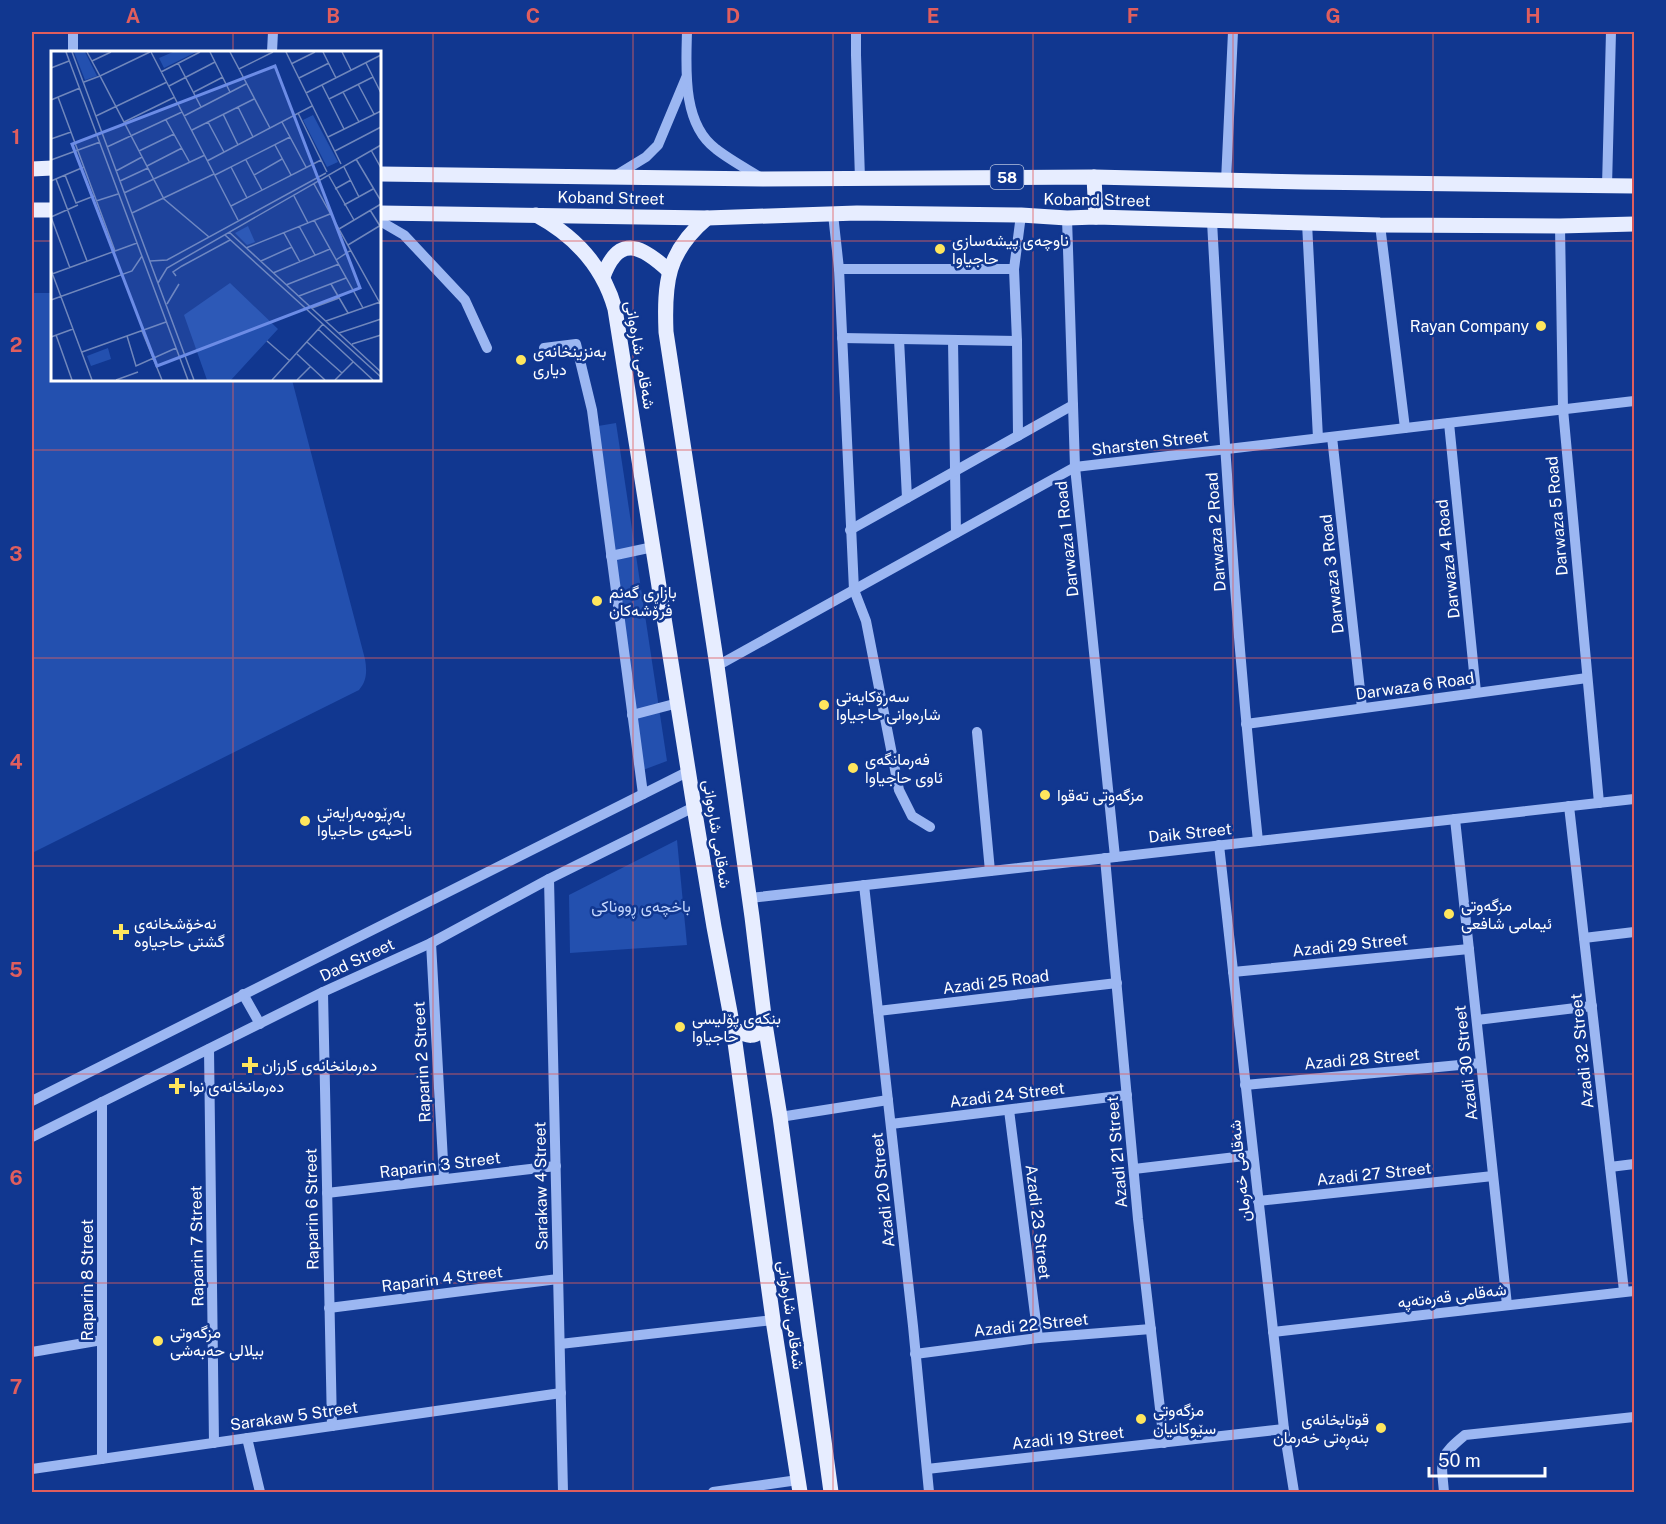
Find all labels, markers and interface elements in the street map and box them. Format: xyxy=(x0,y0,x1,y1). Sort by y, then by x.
text: A xyxy=(126,4,140,28)
text: B xyxy=(326,4,340,28)
text: C xyxy=(526,4,540,28)
text: D xyxy=(726,4,740,28)
text: E xyxy=(927,4,939,28)
text: F xyxy=(1127,4,1139,28)
text: G xyxy=(1325,4,1341,28)
text: H xyxy=(1525,4,1541,28)
inset map xyxy=(51,51,381,381)
text: 1 xyxy=(12,125,20,149)
road number: 58 xyxy=(990,165,1024,189)
street label: Koband Street xyxy=(557,188,665,208)
street label: Koband Street xyxy=(1043,190,1151,210)
place label: ناوچەی پیشەسازی حاجیاوا xyxy=(952,231,1069,269)
marker: ناوچەی پیشەسازی حاجیاوا xyxy=(933,242,947,256)
street label: شەقامی شارەوانی xyxy=(620,299,659,411)
place label: Rayan Company xyxy=(1410,317,1529,336)
marker: Rayan Company xyxy=(1534,319,1548,333)
text: 2 xyxy=(10,333,22,357)
place label: بەنزینخانەی دیاری xyxy=(533,342,606,380)
marker: بەنزینخانەی دیاری xyxy=(514,353,528,367)
street label: Sharsten Street xyxy=(1090,426,1210,460)
street label: Darwaza 5 Road xyxy=(1542,455,1572,577)
street label: Darwaza 2 Road xyxy=(1202,472,1230,592)
street label: Darwaza 1 Road xyxy=(1051,480,1083,598)
street label: Darwaza 4 Road xyxy=(1432,498,1464,620)
street label: Darwaza 3 Road xyxy=(1316,513,1348,635)
text: 3 xyxy=(9,542,23,566)
place label: بازاڕی گەنم فرۆشەکان xyxy=(609,583,677,621)
marker: بازاڕی گەنم فرۆشەکان xyxy=(590,594,604,608)
street label: Darwaza 6 Road xyxy=(1354,668,1476,704)
place label: سەرۆکایەتی شارەوانی حاجیاوا xyxy=(836,687,941,725)
marker: سەرۆکایەتی شارەوانی حاجیاوا xyxy=(817,698,831,712)
text: 4 xyxy=(9,750,23,774)
place label: فەرمانگەی ئاوی حاجیاوا xyxy=(865,750,943,788)
marker: فەرمانگەی ئاوی حاجیاوا xyxy=(846,761,860,775)
street label: شەقامی شارەوانی xyxy=(698,778,735,890)
place label: مزگەوتی تەقوا xyxy=(1057,786,1144,806)
marker: مزگەوتی تەقوا xyxy=(1038,788,1052,802)
place label: بەڕێوەبەرایەتی ناحیەی حاجیاوا xyxy=(317,803,412,841)
marker: بەڕێوەبەرایەتی ناحیەی حاجیاوا xyxy=(298,814,312,828)
street label: Daik Street xyxy=(1147,819,1233,847)
place label: مزگەوتی ئیمامی شافعی xyxy=(1461,896,1552,934)
park label: باخچەی ڕووناکی xyxy=(591,897,691,919)
marker: مزگەوتی ئیمامی شافعی xyxy=(1442,907,1456,921)
place label: نەخۆشخانەی گشتی حاجیاوە xyxy=(134,914,225,952)
marker: نەخۆشخانەی گشتی حاجیاوە xyxy=(112,923,130,941)
street label: Azadi 29 Street xyxy=(1291,930,1409,960)
street label: Dad Street xyxy=(317,934,397,986)
text: 5 xyxy=(9,958,23,982)
street label: Azadi 25 Road xyxy=(942,966,1050,998)
street label: Azadi 32 Street xyxy=(1567,992,1597,1110)
street label: Raparin 2 Street xyxy=(409,1001,435,1123)
street label: Azadi 30 Street xyxy=(1450,1004,1482,1122)
place label: بنکەی پۆلیسی حاجیاوا xyxy=(692,1009,781,1047)
marker: بنکەی پۆلیسی حاجیاوا xyxy=(673,1020,687,1034)
street label: Azadi 28 Street xyxy=(1303,1044,1421,1074)
place label: دەرمانخانەی کارزان xyxy=(262,1056,377,1076)
marker: دەرمانخانەی کارزان xyxy=(243,1058,257,1072)
place label: دەرمانخانەی نوا xyxy=(189,1077,284,1097)
marker: دەرمانخانەی نوا xyxy=(170,1079,184,1093)
street label: Azadi 24 Street xyxy=(948,1079,1066,1111)
street label: Azadi 21 Street xyxy=(1103,1095,1131,1209)
street label: شەقامی خەرمان xyxy=(1225,1119,1256,1223)
street label: Sarakaw 4 Street xyxy=(530,1122,552,1250)
street label: Azadi 20 Street xyxy=(868,1132,898,1248)
street label: Raparin 6 Street xyxy=(301,1148,323,1270)
street label: Raparin 3 Street xyxy=(378,1148,502,1182)
street label: Azadi 27 Street xyxy=(1316,1159,1432,1189)
street label: Azadi 23 Street xyxy=(1022,1163,1054,1281)
text: 6 xyxy=(9,1166,23,1190)
street label: Raparin 7 Street xyxy=(186,1185,208,1307)
street label: Raparin 8 Street xyxy=(78,1219,97,1341)
street label: شەقامی شارەوانی xyxy=(773,1259,808,1371)
street label: Raparin 4 Street xyxy=(380,1262,504,1296)
street label: شەقامی قەرەتەپە xyxy=(1396,1280,1508,1314)
street label: Azadi 22 Street xyxy=(973,1310,1089,1340)
place label: مزگەوتی بیلالی حەبەشی xyxy=(170,1323,264,1361)
marker: مزگەوتی بیلالی حەبەشی xyxy=(151,1334,165,1348)
text: 7 xyxy=(10,1375,22,1399)
street label: Sarakaw 5 Street xyxy=(229,1398,359,1434)
place label: مزگەوتی سێوکانیان xyxy=(1153,1401,1216,1439)
place label: قوتابخانەی بنەڕەتی خەرمان xyxy=(1273,1410,1369,1450)
marker: مزگەوتی سێوکانیان xyxy=(1134,1412,1148,1426)
marker: قوتابخانەی بنەڕەتی خەرمان xyxy=(1374,1421,1388,1435)
street label: Azadi 19 Street xyxy=(1011,1423,1125,1453)
scale bar xyxy=(1429,1440,1544,1478)
text: 50 m xyxy=(1438,1450,1481,1471)

